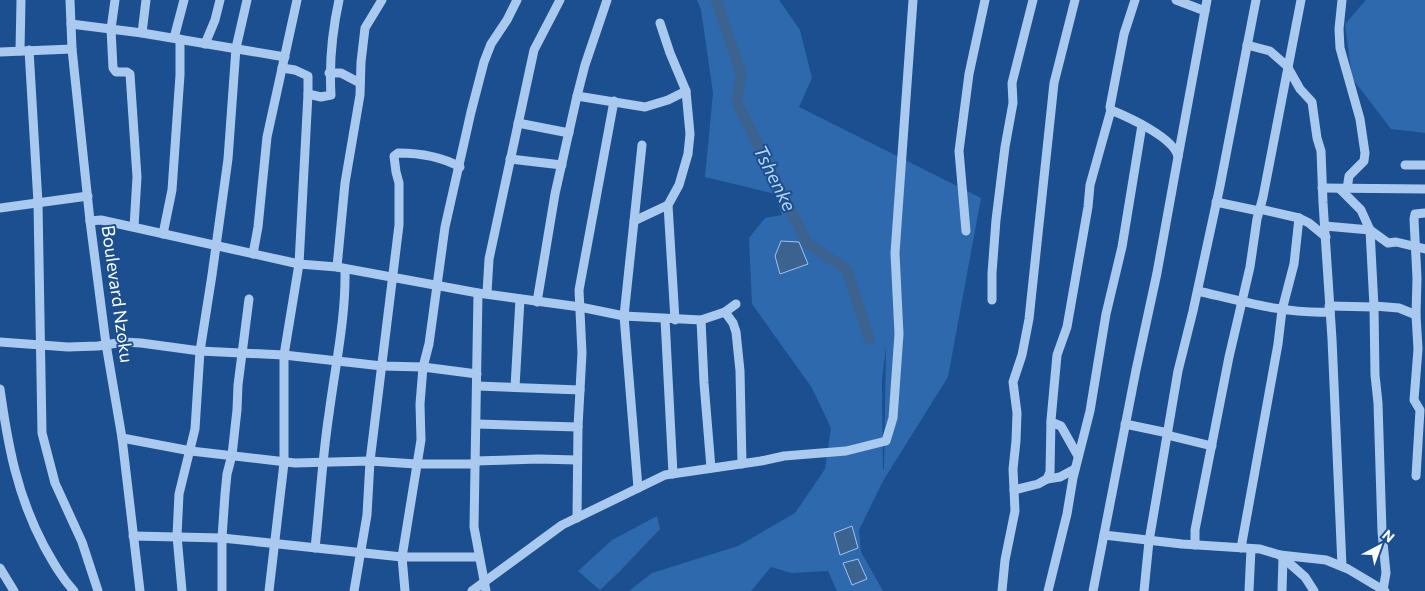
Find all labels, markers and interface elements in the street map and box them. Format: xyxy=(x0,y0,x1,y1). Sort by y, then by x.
water label: Tshenke xyxy=(749,141,802,215)
street label: Boulevard Nzoku xyxy=(97,224,139,364)
north arrow xyxy=(1355,521,1405,571)
text: N xyxy=(1379,526,1398,546)

